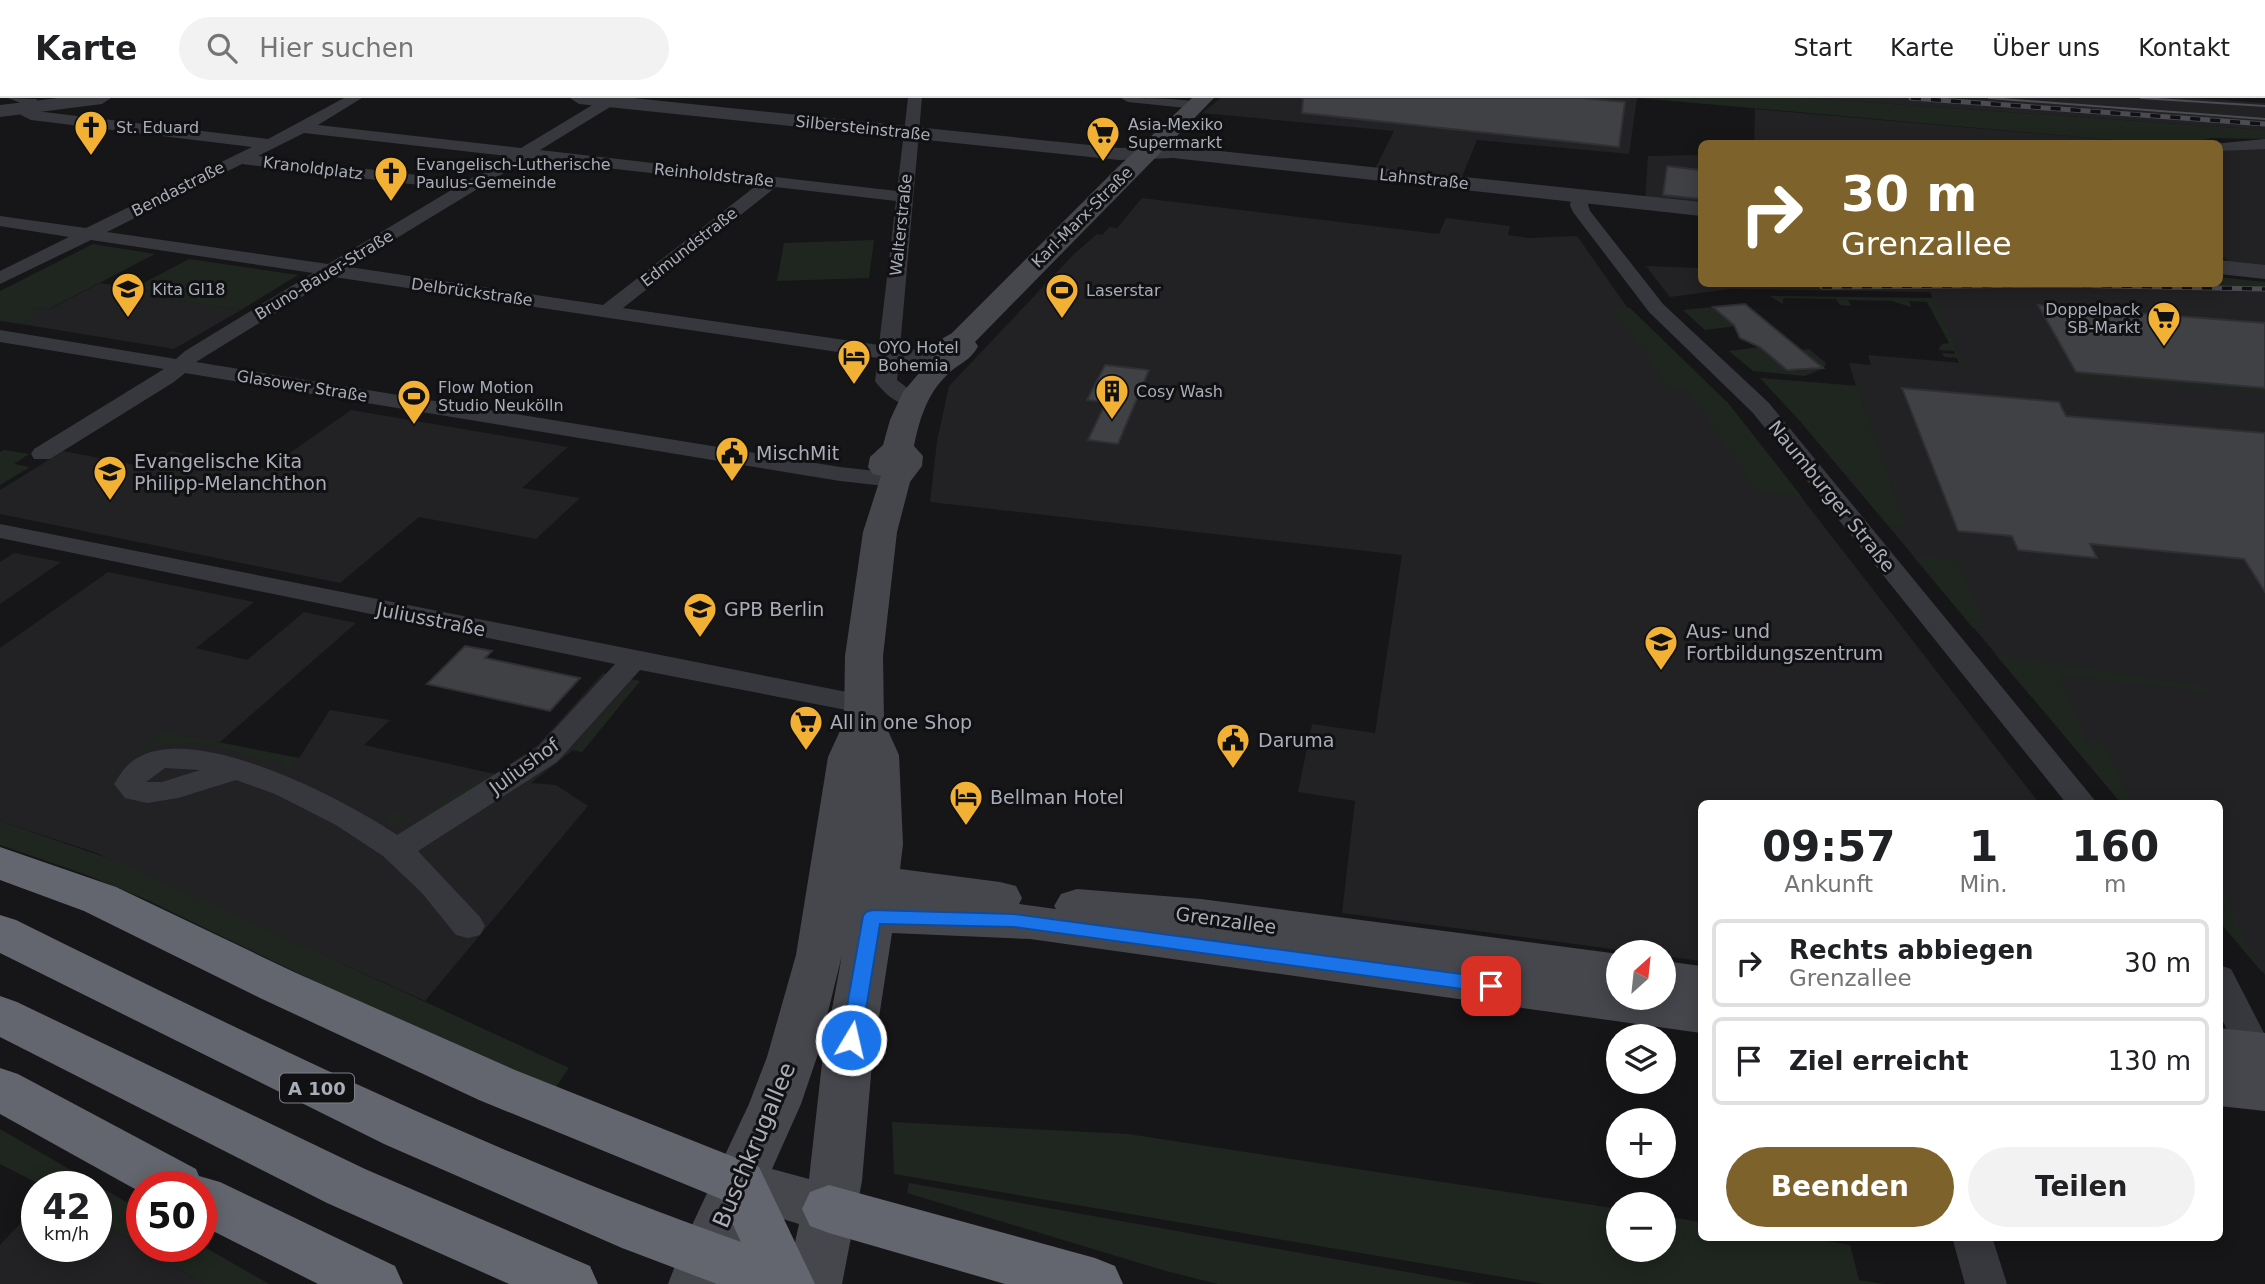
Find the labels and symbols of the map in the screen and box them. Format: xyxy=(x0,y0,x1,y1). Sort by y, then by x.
church icon: St. Eduard xyxy=(72,108,110,157)
street label: Silbersteinstraße xyxy=(795,111,931,145)
supermarket icon: Asia-Mexiko Supermarkt xyxy=(1084,114,1122,163)
place label: Asia-Mexiko Supermarkt xyxy=(1128,115,1223,152)
place label: St. Eduard xyxy=(116,118,199,137)
street label: Kranoldplatz xyxy=(262,152,364,184)
church icon: Evangelisch-Lutherische Paulus-Gemeinde xyxy=(372,154,410,203)
place label: Evangelisch-Lutherische Paulus-Gemeinde xyxy=(416,155,611,192)
street label: Bendastraße xyxy=(128,157,228,221)
street label: Reinholdstraße xyxy=(653,159,775,191)
street label: Karl-Marx-Straße xyxy=(1028,163,1136,271)
street label: Lahnstraße xyxy=(1378,165,1470,193)
street label: Walterstraße xyxy=(886,173,916,277)
street label: Edmundstraße xyxy=(637,203,741,291)
street label: Bruno-Bauer-Straße xyxy=(251,226,397,324)
school or university icon: Kita Gl18 xyxy=(109,270,147,319)
sports icon: Laserstar xyxy=(1043,271,1081,320)
street label: Delbrückstraße xyxy=(410,274,534,310)
place label: Kita Gl18 xyxy=(152,280,225,299)
place label: Laserstar xyxy=(1086,281,1161,300)
supermarket icon: Doppelpack SB-Markt xyxy=(2145,299,2183,348)
place label: Doppelpack SB-Markt xyxy=(2045,300,2141,337)
hotel icon: OYO Hotel Bohemia xyxy=(835,337,873,386)
place label: OYO Hotel Bohemia xyxy=(878,338,959,375)
street label: Glasower Straße xyxy=(235,366,369,406)
building icon: Cosy Wash xyxy=(1093,372,1131,421)
sports icon: Flow Motion Studio Neukölln xyxy=(395,377,433,426)
place label: Flow Motion Studio Neukölln xyxy=(438,378,564,415)
place label: Cosy Wash xyxy=(1136,382,1223,401)
street label: Naumburger Straße xyxy=(1764,416,1900,576)
public building icon: MischMit xyxy=(713,434,751,483)
place label: MischMit xyxy=(756,442,839,464)
place label: Evangelische Kita Philipp-Melanchthon xyxy=(134,450,327,494)
school or university icon: Evangelische Kita Philipp-Melanchthon xyxy=(91,453,129,502)
school or university icon: GPB Berlin xyxy=(681,590,719,639)
street label: Juliusstraße xyxy=(374,597,487,640)
place label: GPB Berlin xyxy=(724,598,824,620)
place label: Aus- und Fortbildungszentrum xyxy=(1686,620,1883,664)
school or university icon: Aus- und Fortbildungszentrum xyxy=(1642,623,1680,672)
supermarket icon: All in one Shop xyxy=(787,703,825,752)
place label: All in one Shop xyxy=(830,711,972,733)
public building icon: Daruma xyxy=(1214,721,1252,770)
place label: Daruma xyxy=(1258,729,1334,751)
street label: Juliushof xyxy=(484,733,564,799)
hotel icon: Bellman Hotel xyxy=(947,778,985,827)
place label: Bellman Hotel xyxy=(990,786,1124,808)
street label: Grenzallee xyxy=(1174,902,1278,938)
north arrow xyxy=(1606,940,1676,1010)
pin xyxy=(1461,956,1521,1016)
position arrow xyxy=(814,1003,888,1077)
street label: Buschkrugallee xyxy=(708,1059,800,1231)
road number: A 100 xyxy=(280,1073,354,1102)
speed limit sign: 50 xyxy=(126,1171,217,1262)

